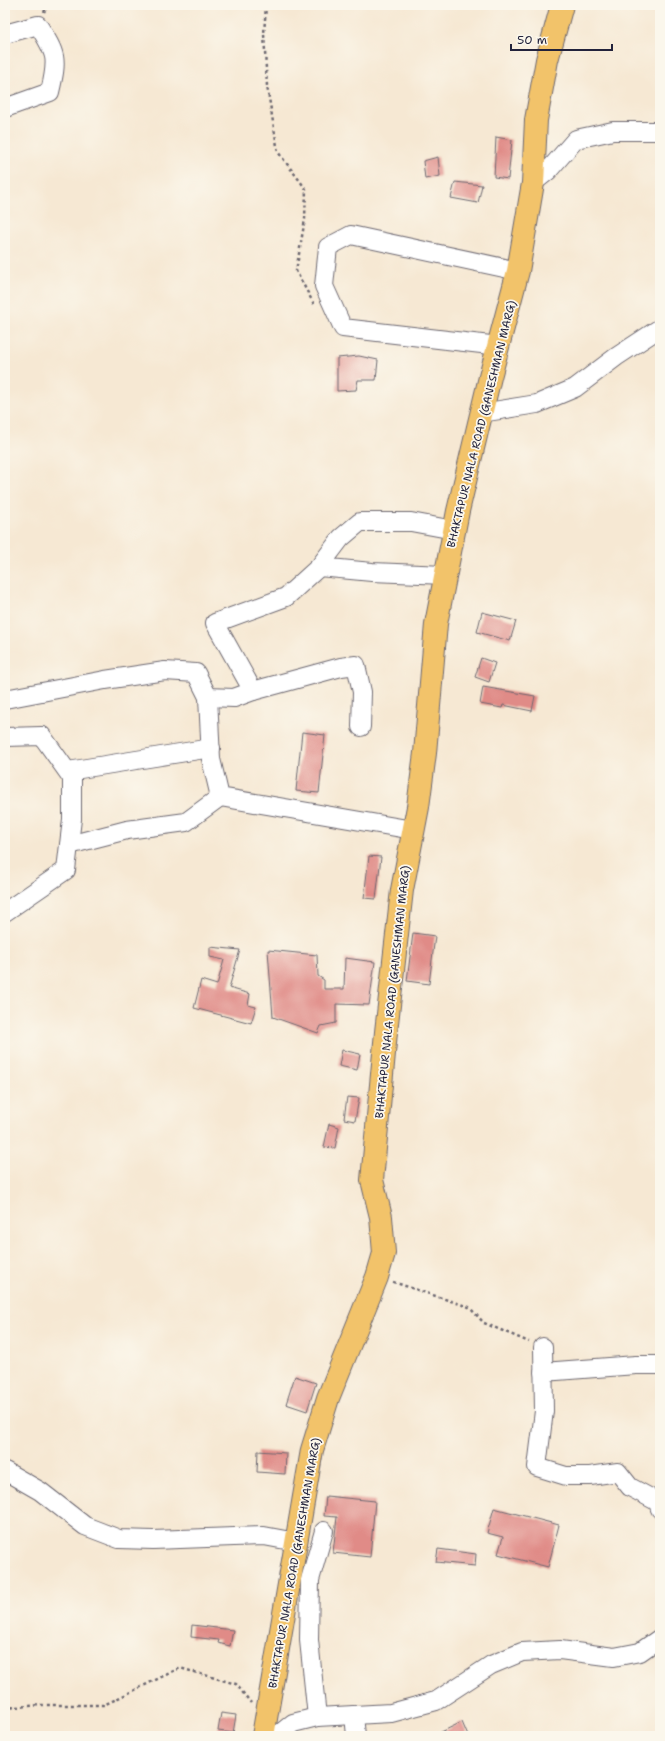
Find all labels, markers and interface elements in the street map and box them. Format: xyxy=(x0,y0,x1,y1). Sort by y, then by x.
scale bar xyxy=(511,26,612,52)
text: 50 m xyxy=(517,32,547,48)
street label: BHAKTAPUR NALA ROAD (GANESHMAN MARG) xyxy=(443,299,519,549)
street label: BHAKTAPUR NALA ROAD (GANESHMAN MARG) xyxy=(372,865,413,1119)
street label: BHAKTAPUR NALA ROAD (GANESHMAN MARG) xyxy=(265,1437,324,1689)

